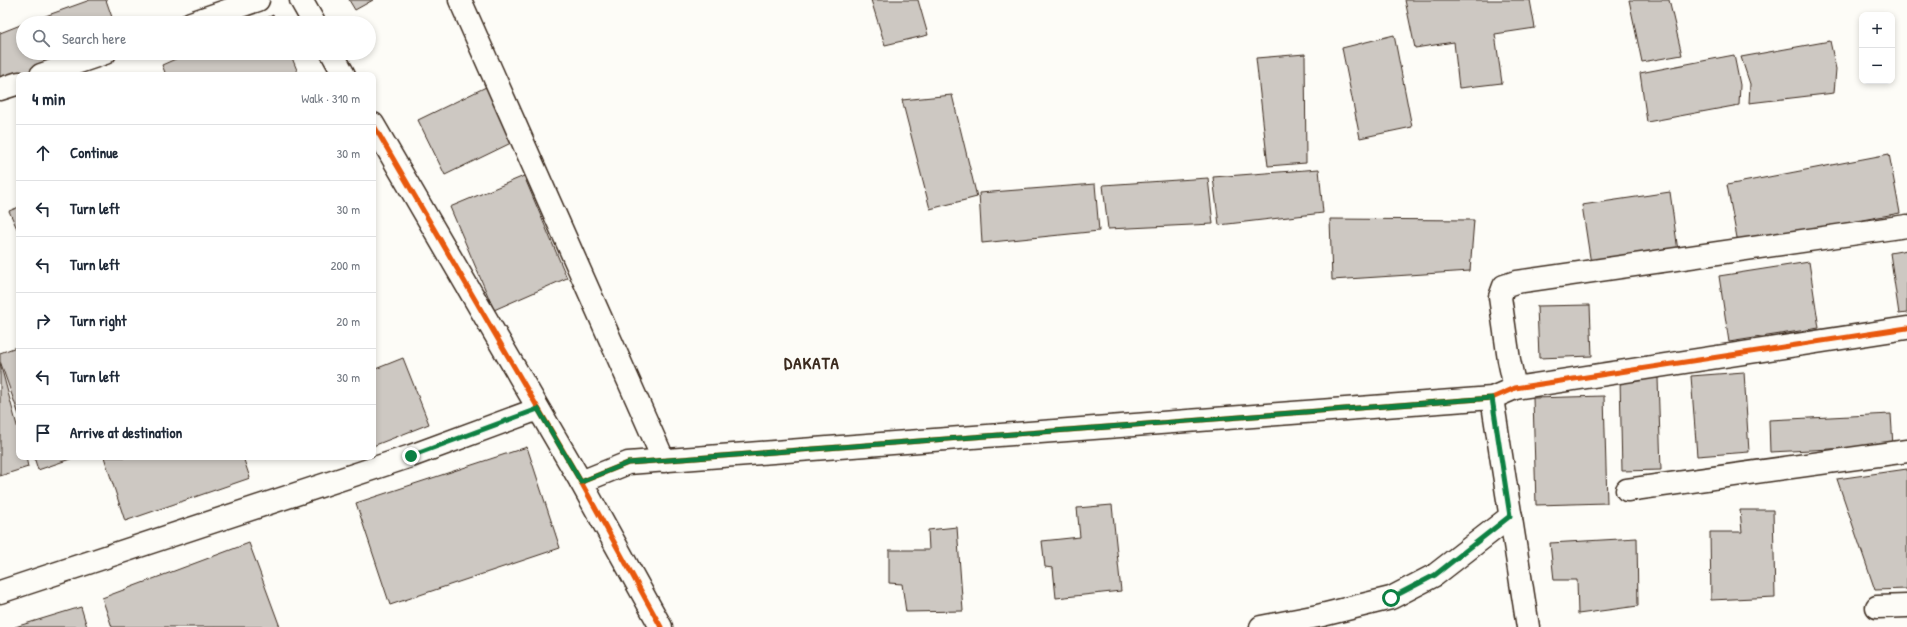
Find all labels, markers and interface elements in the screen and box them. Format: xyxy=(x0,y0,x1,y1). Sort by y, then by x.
map controls xyxy=(1859,12,1895,84)
button: + xyxy=(1859,12,1895,48)
search box xyxy=(16,16,376,60)
icon: search xyxy=(30,27,52,49)
text: Search here xyxy=(62,28,126,49)
button: − xyxy=(1859,48,1895,84)
text: 4 min xyxy=(32,87,65,110)
text: Walk · 310 m xyxy=(301,89,360,107)
icon: ahead xyxy=(32,142,54,164)
text: Continue xyxy=(70,142,118,163)
text: 30 m xyxy=(337,144,360,162)
icon: left xyxy=(32,198,54,220)
text: Turn left xyxy=(70,198,120,219)
text: 30 m xyxy=(337,200,360,218)
icon: left xyxy=(32,254,54,276)
text: Turn left xyxy=(70,254,120,275)
text: 200 m xyxy=(330,256,360,274)
icon: right xyxy=(32,310,54,332)
text: Turn right xyxy=(70,310,126,331)
text: 20 m xyxy=(336,312,360,330)
district label: DAKATA xyxy=(784,351,840,374)
icon: left xyxy=(32,366,54,388)
text: Turn left xyxy=(70,366,120,387)
text: 30 m xyxy=(337,368,360,386)
icon: arrive xyxy=(32,422,54,444)
text: Arrive at destination xyxy=(70,422,182,443)
route end xyxy=(402,447,420,465)
route start xyxy=(1382,589,1400,607)

